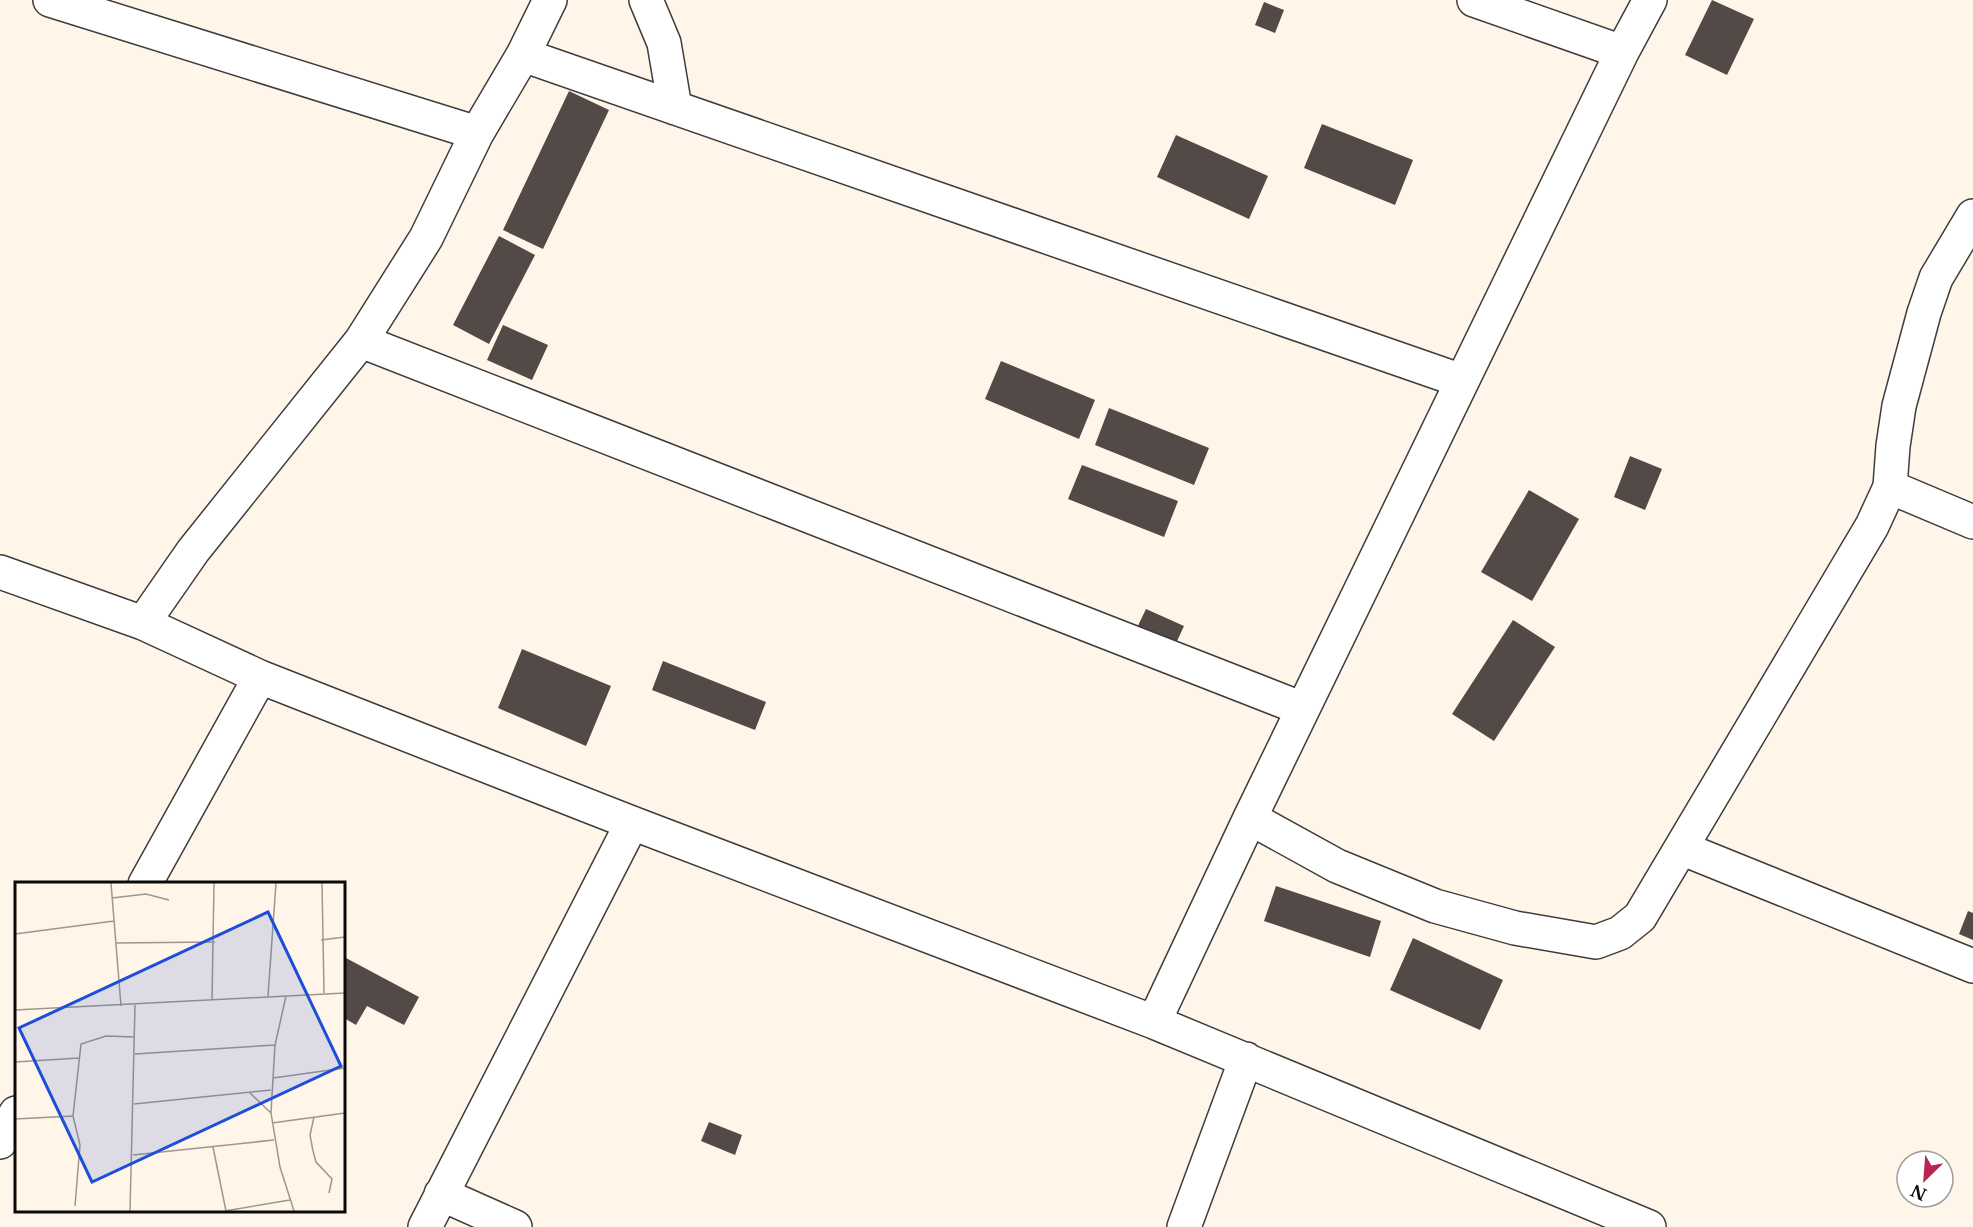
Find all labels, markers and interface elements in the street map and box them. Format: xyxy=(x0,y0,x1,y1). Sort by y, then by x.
inset map xyxy=(15,882,345,1212)
north arrow xyxy=(1895,1149,1955,1209)
text: N xyxy=(1908,1180,1930,1205)

